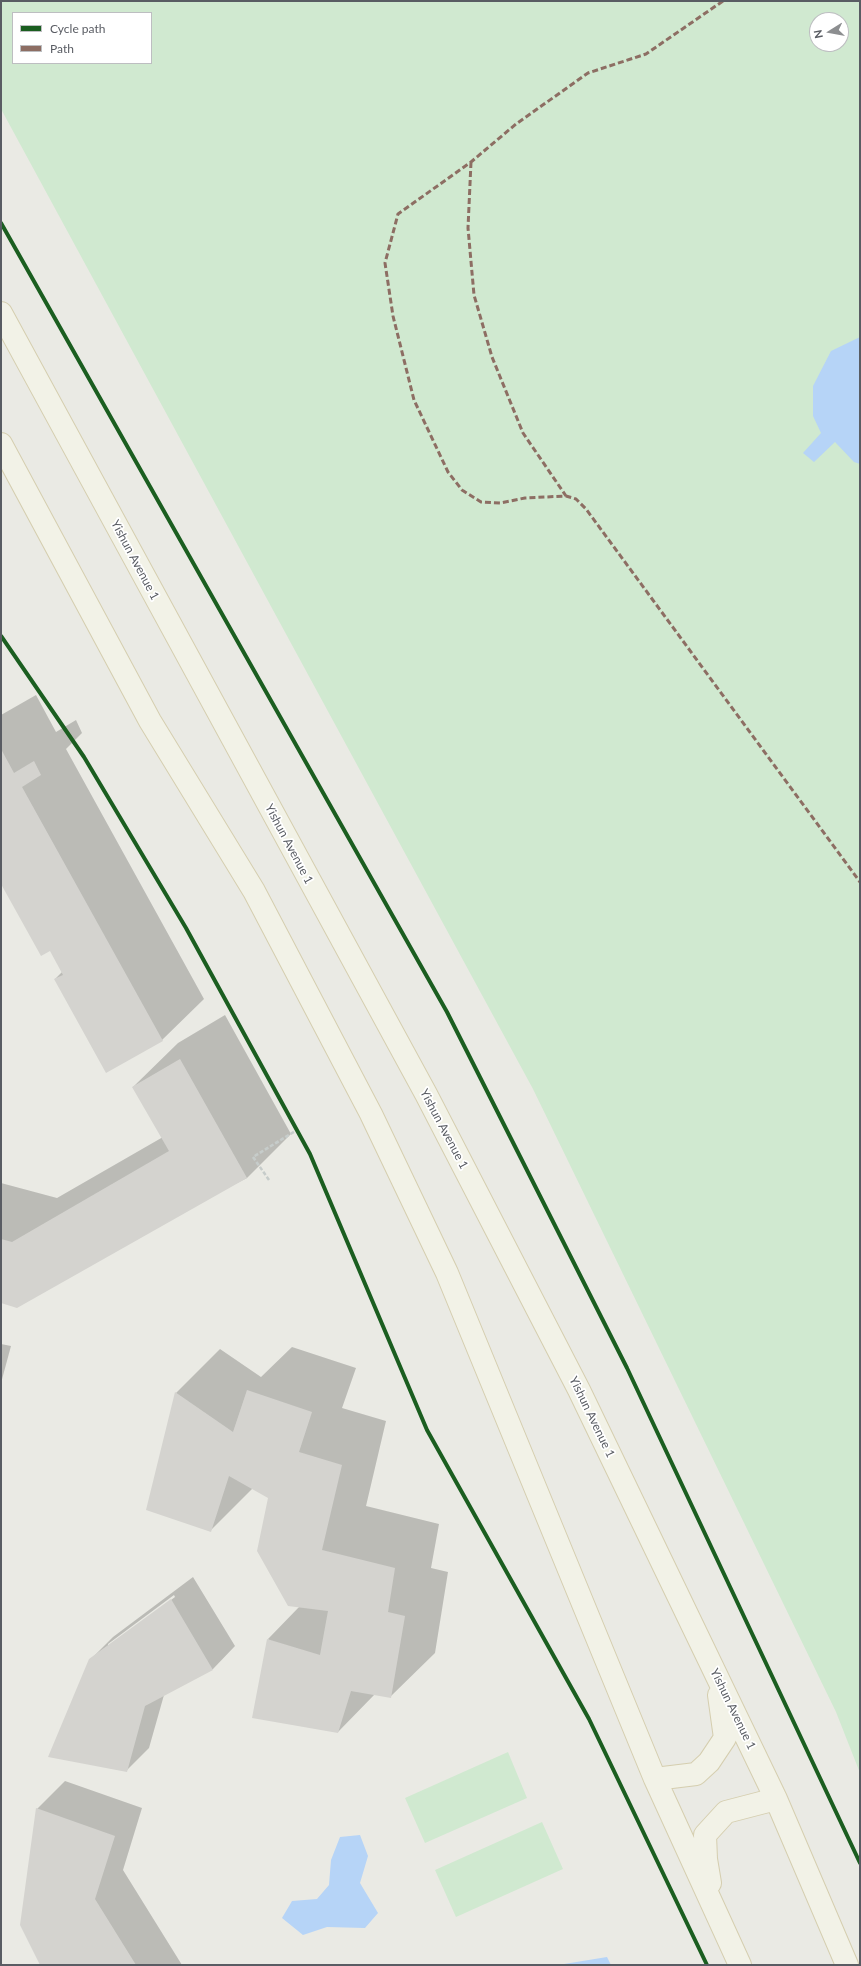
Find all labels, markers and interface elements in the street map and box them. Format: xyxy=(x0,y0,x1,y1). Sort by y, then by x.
legend xyxy=(12,12,152,64)
north arrow xyxy=(809,12,849,52)
text: Cycle path xyxy=(50,21,105,36)
text: N xyxy=(811,29,825,40)
text: Path xyxy=(50,41,74,56)
street label: Yishun Avenue 1 xyxy=(108,518,162,602)
street label: Yishun Avenue 1 xyxy=(262,802,316,886)
street label: Yishun Avenue 1 xyxy=(417,1087,471,1171)
street label: Yishun Avenue 1 xyxy=(566,1374,618,1460)
street label: Yishun Avenue 1 xyxy=(707,1666,759,1752)

